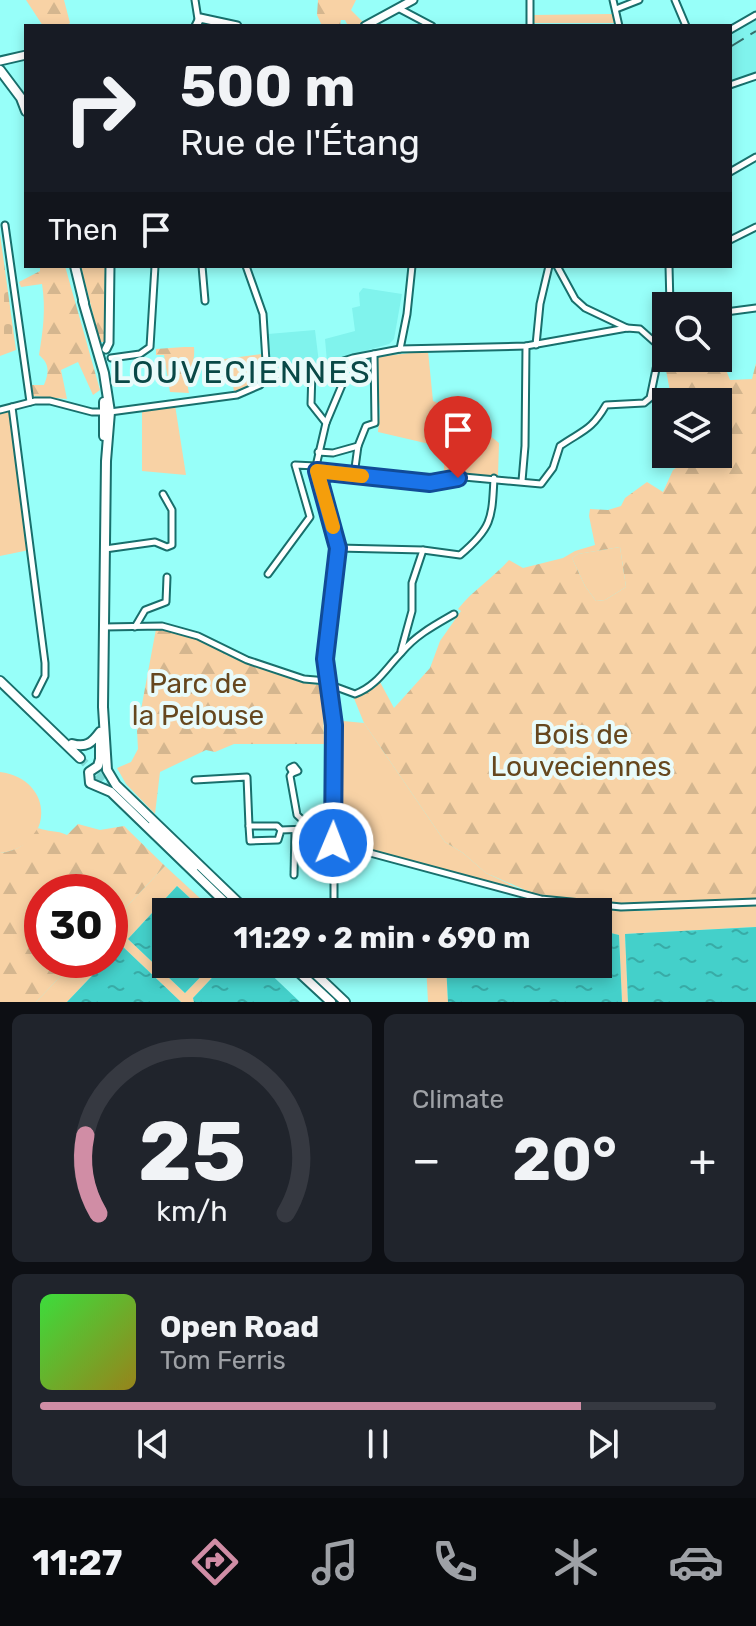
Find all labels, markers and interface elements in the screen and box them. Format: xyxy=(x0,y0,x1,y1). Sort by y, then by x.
text: 500 m xyxy=(180,54,356,120)
icon: right xyxy=(48,56,152,160)
text: Rue de l'Étang xyxy=(180,121,420,164)
icon: arrive xyxy=(134,208,178,252)
text: Then xyxy=(48,212,118,248)
map controls xyxy=(652,292,732,468)
button: search xyxy=(652,292,732,372)
district label: LOUVECIENNES xyxy=(112,353,372,391)
button: layers xyxy=(652,388,732,468)
pin xyxy=(424,396,492,478)
icon: arrive xyxy=(436,408,480,452)
park label: Parc de la Pelouse xyxy=(132,667,264,732)
park label: Bois de Louveciennes xyxy=(491,718,671,783)
position arrow xyxy=(291,801,375,885)
speed limit sign: 30 xyxy=(24,874,128,978)
text: 11:29 · 2 min · 690 m xyxy=(234,920,530,956)
text: Climate xyxy=(412,1084,504,1115)
text: 25 xyxy=(138,1102,246,1201)
text: 20° xyxy=(512,1124,617,1195)
text: − xyxy=(412,1134,441,1186)
text: + xyxy=(689,1134,716,1186)
text: km/h xyxy=(156,1194,228,1228)
text: Open Road xyxy=(160,1309,319,1345)
text: Tom Ferris xyxy=(160,1345,286,1376)
icon: previous xyxy=(131,1422,175,1466)
icon: pause xyxy=(356,1422,400,1466)
icon: next xyxy=(581,1422,625,1466)
icon: directions xyxy=(187,1534,243,1590)
icon: music xyxy=(307,1534,363,1590)
icon: phone xyxy=(427,1534,483,1590)
icon: climate xyxy=(548,1534,604,1590)
icon: car xyxy=(668,1534,724,1590)
text: 11:27 xyxy=(32,1541,122,1584)

